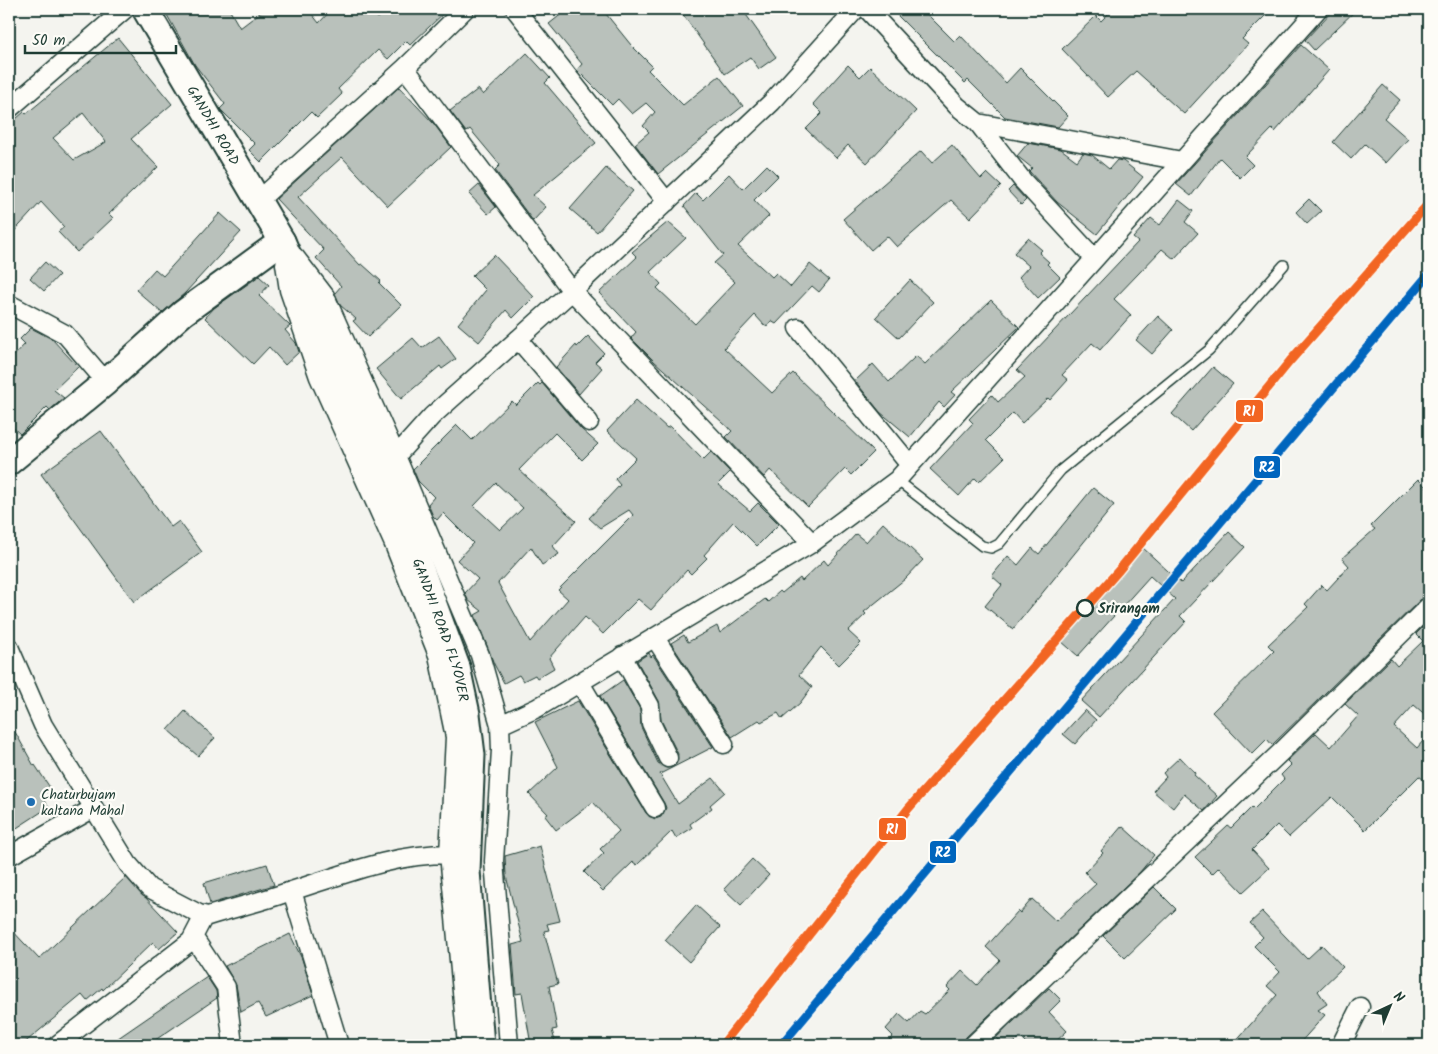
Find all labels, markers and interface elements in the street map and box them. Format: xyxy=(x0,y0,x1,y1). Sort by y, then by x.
scale bar xyxy=(25,22,176,54)
text: 50 m xyxy=(32,29,66,53)
street label: GANDHI ROAD xyxy=(181,82,245,170)
line badge: R1 xyxy=(1235,399,1264,423)
text: R1 xyxy=(1243,401,1256,423)
line badge: R2 xyxy=(1253,455,1281,479)
text: R2 xyxy=(1259,457,1275,479)
street label: GANDHI ROAD FLYOVER xyxy=(406,555,474,704)
place label: Srirangam xyxy=(1098,598,1160,620)
marker: Srirangam xyxy=(1076,599,1094,617)
place label: Chaturbujam kaltana Mahal xyxy=(41,784,125,822)
marker: Chaturbujam kaltana Mahal xyxy=(25,796,37,808)
line badge: R1 xyxy=(878,817,907,841)
text: R1 xyxy=(886,819,899,841)
line badge: R2 xyxy=(929,840,957,864)
text: R2 xyxy=(935,842,951,864)
north arrow xyxy=(1366,982,1416,1032)
text: N xyxy=(1388,986,1409,1008)

